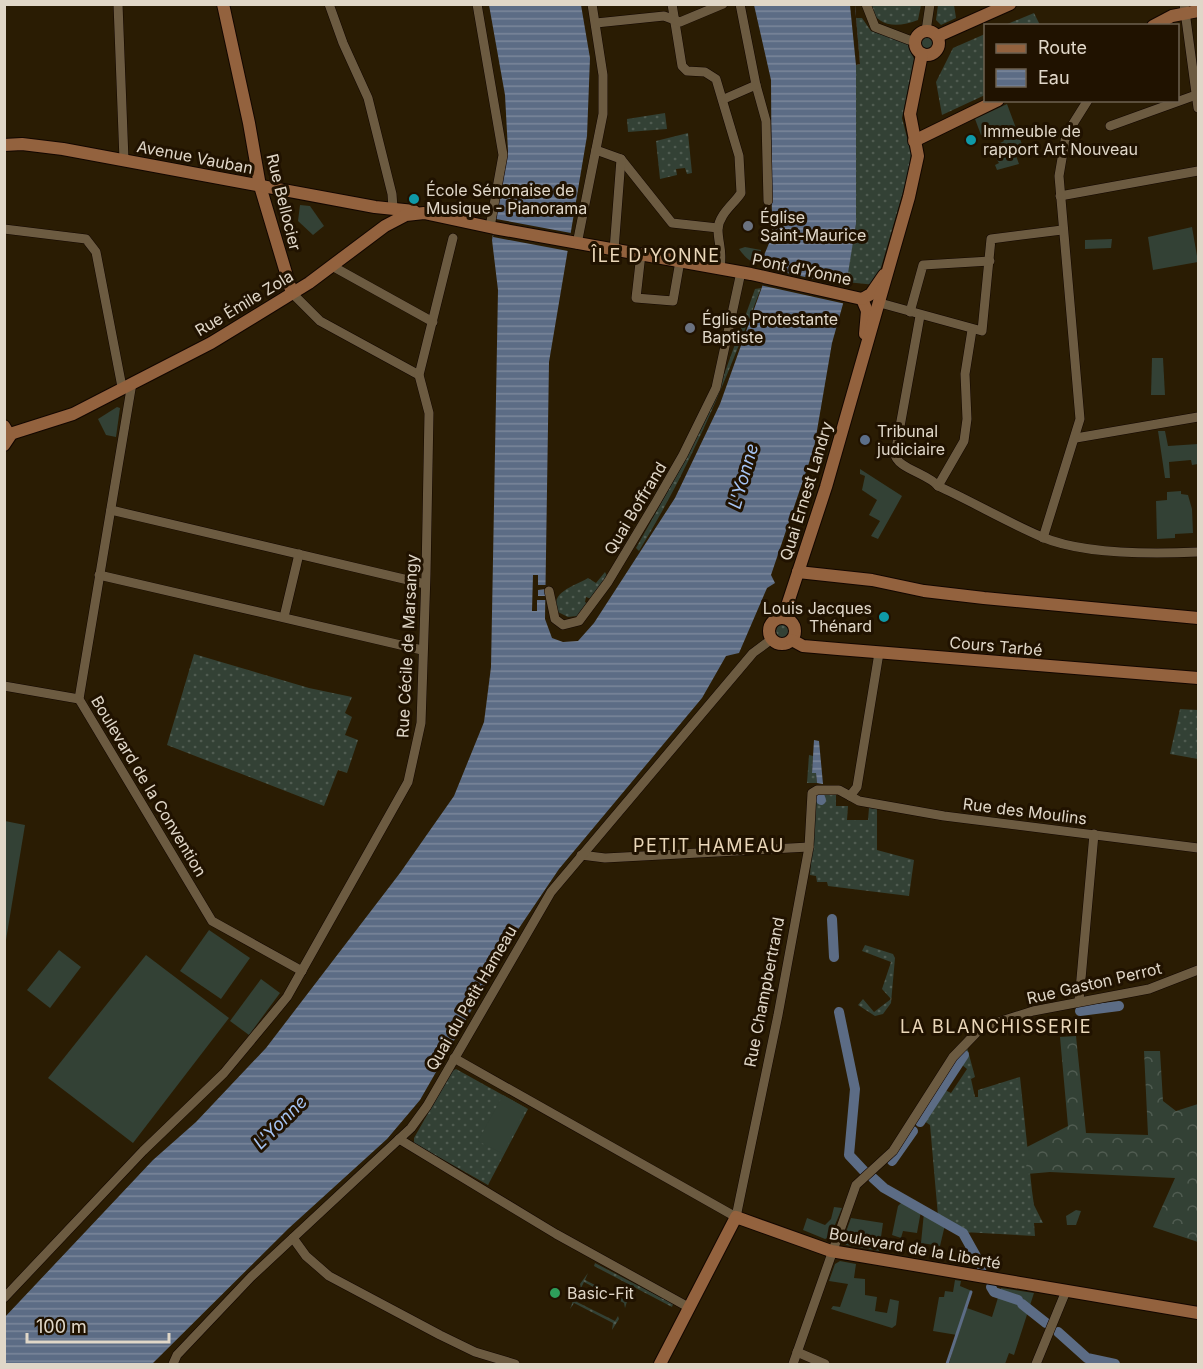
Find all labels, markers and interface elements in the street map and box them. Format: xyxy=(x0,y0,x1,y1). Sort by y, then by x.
legend xyxy=(984,24,1179,102)
text: Route xyxy=(1038,37,1087,58)
text: Eau xyxy=(1038,67,1070,88)
place label: Immeuble de rapport Art Nouveau xyxy=(983,121,1138,159)
marker: Immeuble de rapport Art Nouveau xyxy=(964,133,978,147)
street label: Avenue Vauban xyxy=(135,136,255,178)
street label: Rue Bellocier xyxy=(262,152,306,252)
place label: École Sénonaise de Musique - Pianorama xyxy=(426,180,587,218)
marker: École Sénonaise de Musique - Pianorama xyxy=(407,192,421,206)
place label: Église Saint-Maurice xyxy=(760,207,866,245)
marker: Église Saint-Maurice xyxy=(741,219,755,233)
district label: ÎLE D'YONNE xyxy=(590,244,721,266)
street label: Pont d'Yonne xyxy=(751,249,853,289)
street label: Rue Émile Zola xyxy=(191,266,297,340)
place label: Église Protestante Baptiste xyxy=(702,309,838,347)
marker: Église Protestante Baptiste xyxy=(683,321,697,335)
street label: Quai Ernest Landry xyxy=(775,419,837,563)
place label: Tribunal judiciaire xyxy=(876,421,945,459)
marker: Tribunal judiciaire xyxy=(858,433,872,447)
water label: L'Yonne xyxy=(724,441,762,511)
street label: Quai Boffrand xyxy=(599,458,671,558)
street label: Rue Cécile de Marsangy xyxy=(392,554,422,738)
place label: Louis Jacques Thénard xyxy=(763,598,872,636)
marker: Louis Jacques Thénard xyxy=(877,610,891,624)
street label: Cours Tarbé xyxy=(949,632,1043,660)
street label: Boulevard de la Convention xyxy=(87,692,211,880)
street label: Rue des Moulins xyxy=(962,793,1088,829)
district label: PETIT HAMEAU xyxy=(633,835,785,856)
street label: Rue Champbertrand xyxy=(740,915,788,1069)
street label: Quai du Petit Hameau xyxy=(421,922,521,1074)
street label: Rue Gaston Perrot xyxy=(1025,958,1163,1008)
district label: LA BLANCHISSERIE xyxy=(900,1016,1092,1037)
water label: L'Yonne xyxy=(249,1091,311,1153)
street label: Boulevard de la Liberté xyxy=(828,1223,1002,1273)
place label: Basic-Fit xyxy=(567,1283,634,1303)
marker: Basic-Fit xyxy=(548,1286,562,1300)
scale bar xyxy=(27,1306,170,1344)
text: 100 m xyxy=(36,1316,87,1337)

